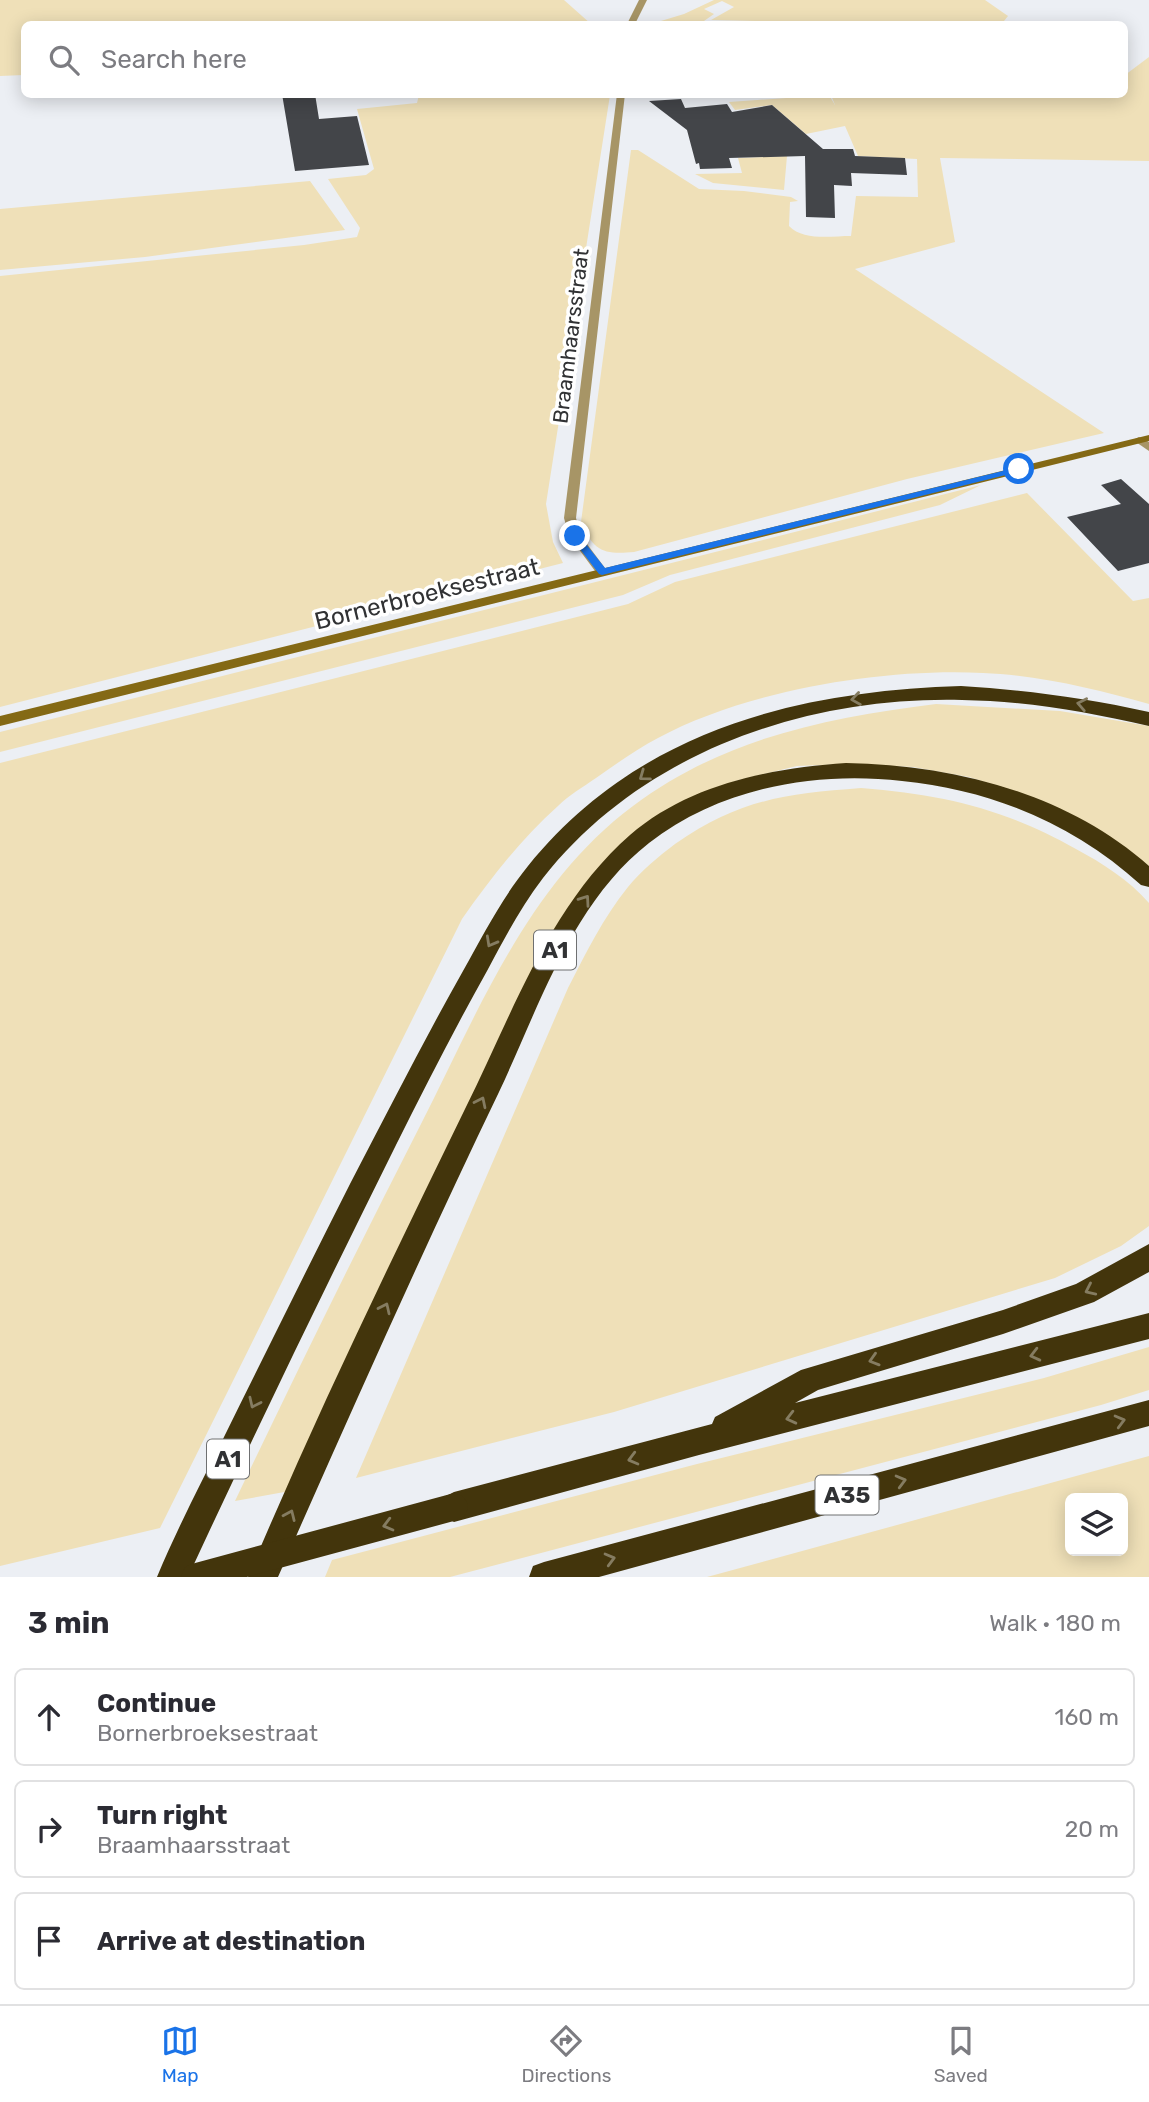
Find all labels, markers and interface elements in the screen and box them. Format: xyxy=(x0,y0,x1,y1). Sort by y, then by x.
search box xyxy=(21,21,1128,98)
icon: search xyxy=(45,41,83,79)
text: Search here xyxy=(101,44,247,75)
street label: Braamhaarsstraat xyxy=(547,247,594,425)
route start xyxy=(1003,453,1034,484)
route end xyxy=(559,520,590,551)
street label: Bornerbroeksestraat xyxy=(312,553,542,635)
one-way arrow xyxy=(850,692,862,707)
one-way arrow xyxy=(1076,697,1088,712)
one-way arrow xyxy=(639,768,652,780)
one-way arrow xyxy=(577,895,590,908)
road number: A1 xyxy=(534,931,576,970)
one-way arrow xyxy=(486,934,499,947)
one-way arrow xyxy=(473,1097,487,1109)
one-way arrow xyxy=(1085,1281,1097,1295)
one-way arrow xyxy=(377,1303,391,1315)
one-way arrow xyxy=(1030,1347,1042,1361)
one-way arrow xyxy=(868,1352,880,1367)
one-way arrow xyxy=(248,1396,262,1408)
one-way arrow xyxy=(785,1410,797,1424)
one-way arrow xyxy=(1114,1415,1126,1429)
road number: A1 xyxy=(207,1440,249,1478)
one-way arrow xyxy=(627,1451,639,1465)
one-way arrow xyxy=(895,1474,907,1489)
road number: A35 xyxy=(816,1476,878,1514)
map controls xyxy=(1065,1493,1128,1556)
button: layers xyxy=(1065,1493,1128,1556)
one-way arrow xyxy=(282,1509,296,1522)
one-way arrow xyxy=(382,1517,394,1531)
one-way arrow xyxy=(604,1553,616,1567)
text: 3 min xyxy=(28,1605,110,1641)
text: Walk · 180 m xyxy=(989,1609,1121,1637)
text: Continue xyxy=(97,1688,216,1719)
icon: ahead xyxy=(30,1698,68,1736)
text: 160 m xyxy=(1055,1703,1119,1731)
text: Bornerbroeksestraat xyxy=(97,1719,318,1747)
text: Turn right xyxy=(97,1800,227,1831)
icon: right xyxy=(30,1810,68,1848)
text: 20 m xyxy=(1065,1815,1119,1843)
text: Braamhaarsstraat xyxy=(97,1831,290,1859)
icon: arrive xyxy=(30,1922,68,1960)
text: Arrive at destination xyxy=(97,1926,365,1957)
tab: Map xyxy=(161,2022,199,2087)
tab: Directions xyxy=(521,2022,611,2087)
tab: Saved xyxy=(934,2022,988,2087)

